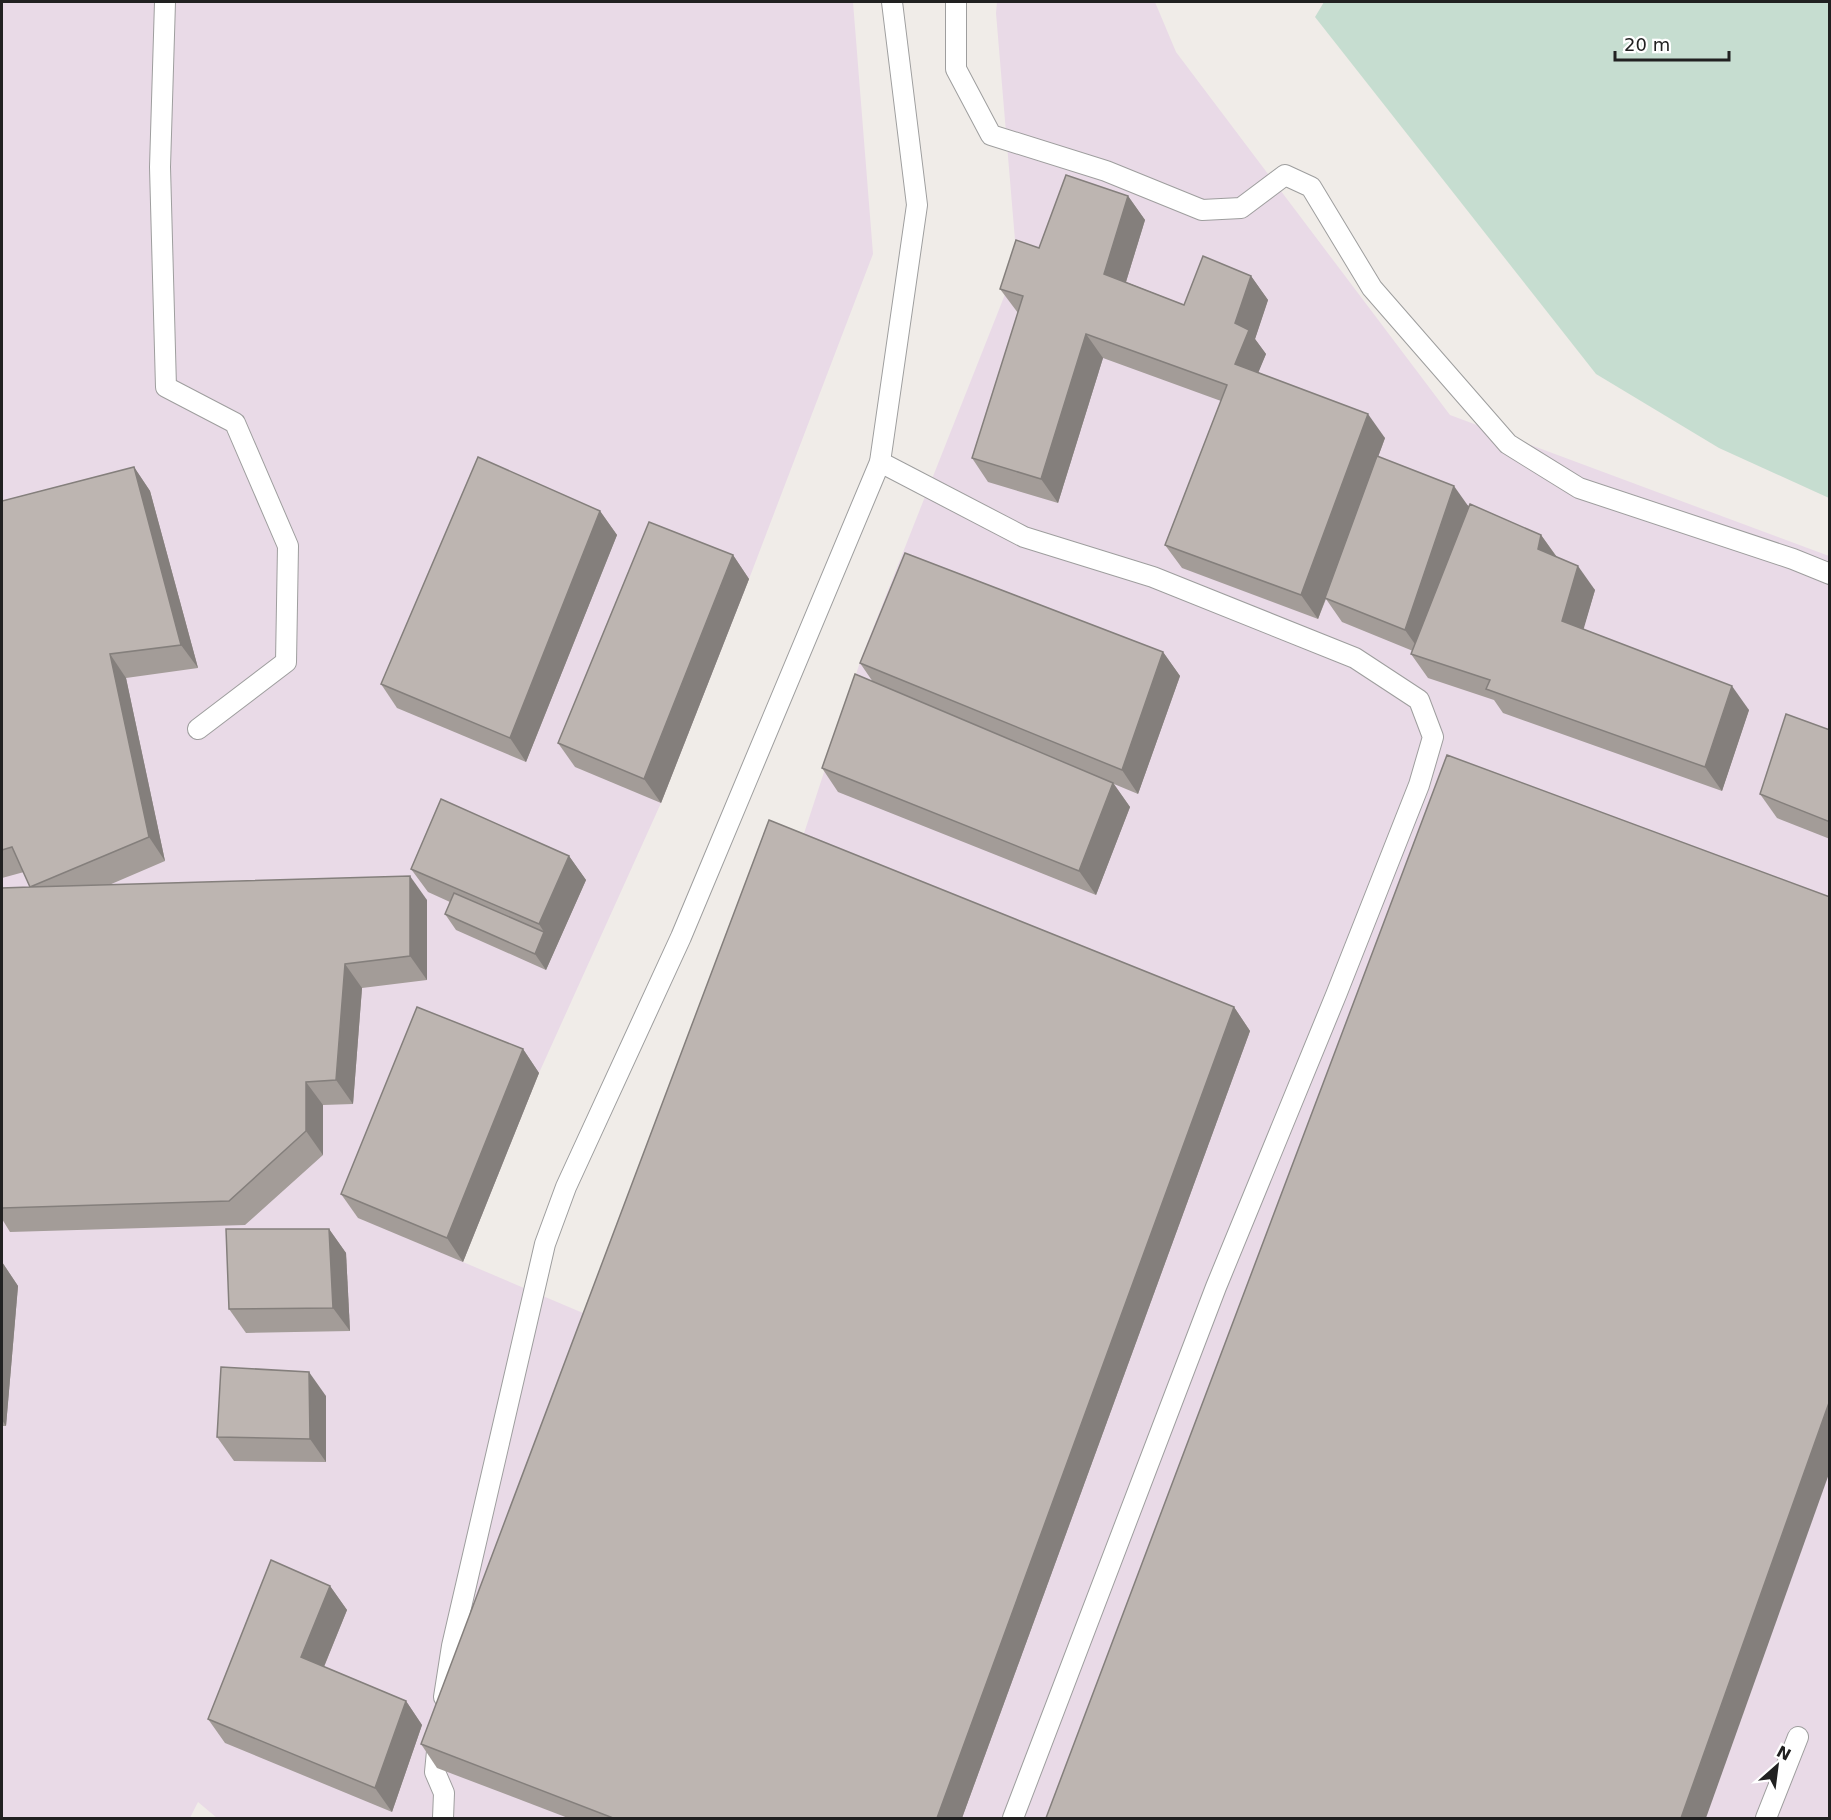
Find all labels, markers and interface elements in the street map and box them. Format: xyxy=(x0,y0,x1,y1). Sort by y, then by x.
scale bar xyxy=(1615,24,1729,62)
text: 20 m xyxy=(1624,34,1670,55)
north arrow xyxy=(1747,1736,1807,1796)
text: N xyxy=(1773,1742,1794,1765)

